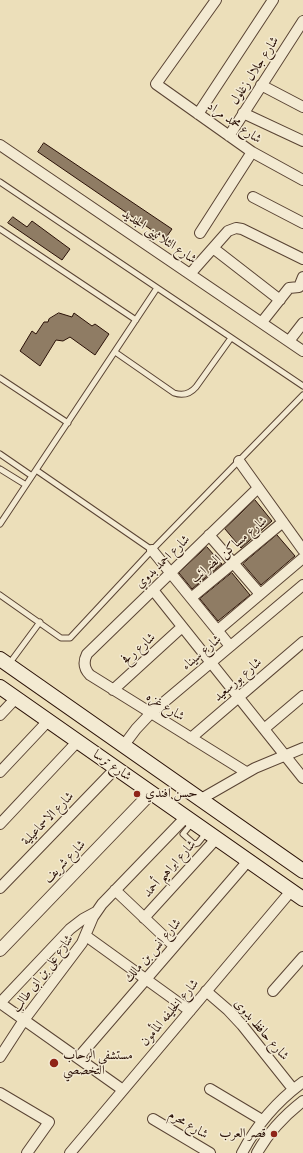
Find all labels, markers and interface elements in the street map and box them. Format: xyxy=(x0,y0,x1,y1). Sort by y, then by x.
street label: شارع جلال زغلول xyxy=(227,34,283,108)
street label: شارع محمد مراد xyxy=(204,99,264,147)
street label: شارع الثلاثينى الجديد xyxy=(119,206,199,268)
street label: شارع مساكن الضرائب xyxy=(187,513,271,587)
street label: شارع احمد بدوي xyxy=(132,532,194,592)
street label: شارع رفح xyxy=(119,630,159,668)
street label: شارع سيناء xyxy=(179,632,225,674)
street label: شارع بورسعيد xyxy=(211,655,265,705)
street label: شارع غزه xyxy=(143,689,187,725)
street label: شارع ترسا xyxy=(90,747,134,785)
place label: حسن افندي xyxy=(145,786,197,802)
street label: شارع الاسماعيلية xyxy=(19,789,77,849)
marker: حسن افندي xyxy=(132,789,142,799)
street label: شارع شريف xyxy=(41,837,89,887)
street label: شارع ابراهيم أحمد xyxy=(140,837,200,901)
street label: شارع انس بن مالك xyxy=(121,916,185,986)
street label: شارع على بن ابى طالب xyxy=(9,932,77,1016)
street label: شارع الخليفه المأمون xyxy=(137,976,203,1050)
street label: شارع حافظ بدوى xyxy=(230,996,292,1064)
place label: مستشفى الرحاب التخصصي xyxy=(63,1048,133,1079)
marker: مستشفى الرحاب التخصصي xyxy=(48,1057,60,1069)
street label: شارع محرم xyxy=(165,1107,211,1143)
place label: قصر العرب xyxy=(219,1126,266,1142)
marker: قصر العرب xyxy=(269,1129,279,1139)

